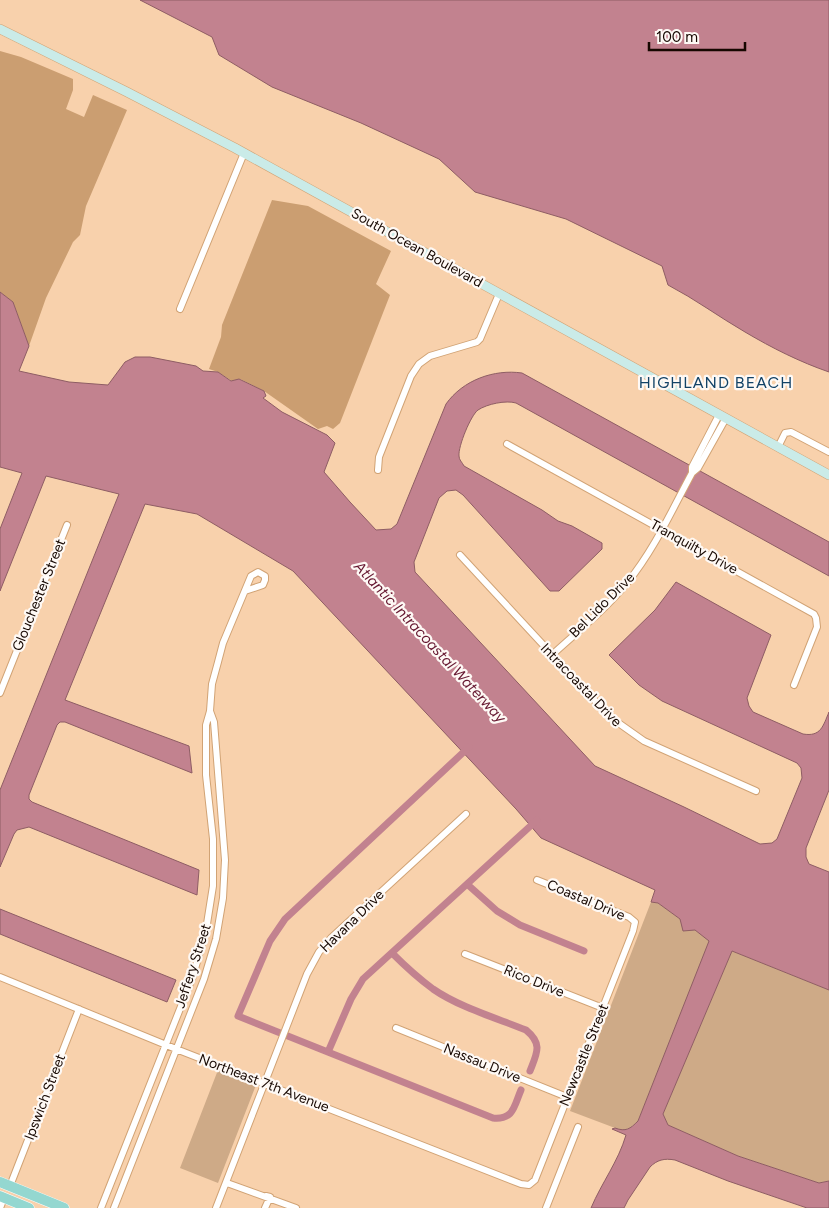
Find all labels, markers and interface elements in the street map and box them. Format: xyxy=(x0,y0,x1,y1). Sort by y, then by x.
scale bar xyxy=(649,20,745,52)
text: 100 m xyxy=(656,28,698,46)
street label: South Ocean Boulevard xyxy=(348,205,486,291)
district label: HIGHLAND BEACH xyxy=(639,373,793,392)
street label: Tranquilty Drive xyxy=(647,516,741,578)
street label: Glouchester Street xyxy=(9,536,69,654)
water label: Atlantic Intracoastal Waterway xyxy=(350,557,510,727)
street label: Bel Lido Drive xyxy=(566,569,638,641)
street label: Intracoastal Drive xyxy=(537,640,625,731)
street label: Coastal Drive xyxy=(544,876,628,924)
street label: Havana Drive xyxy=(316,886,388,956)
street label: Jeffery Street xyxy=(171,922,215,1010)
street label: Rico Drive xyxy=(501,961,567,1001)
street label: Newcastle Street xyxy=(556,1001,612,1109)
street label: Nassau Drive xyxy=(441,1040,523,1086)
street label: Northeast 7th Avenue xyxy=(196,1050,332,1116)
street label: Ipswich Street xyxy=(21,1052,69,1142)

